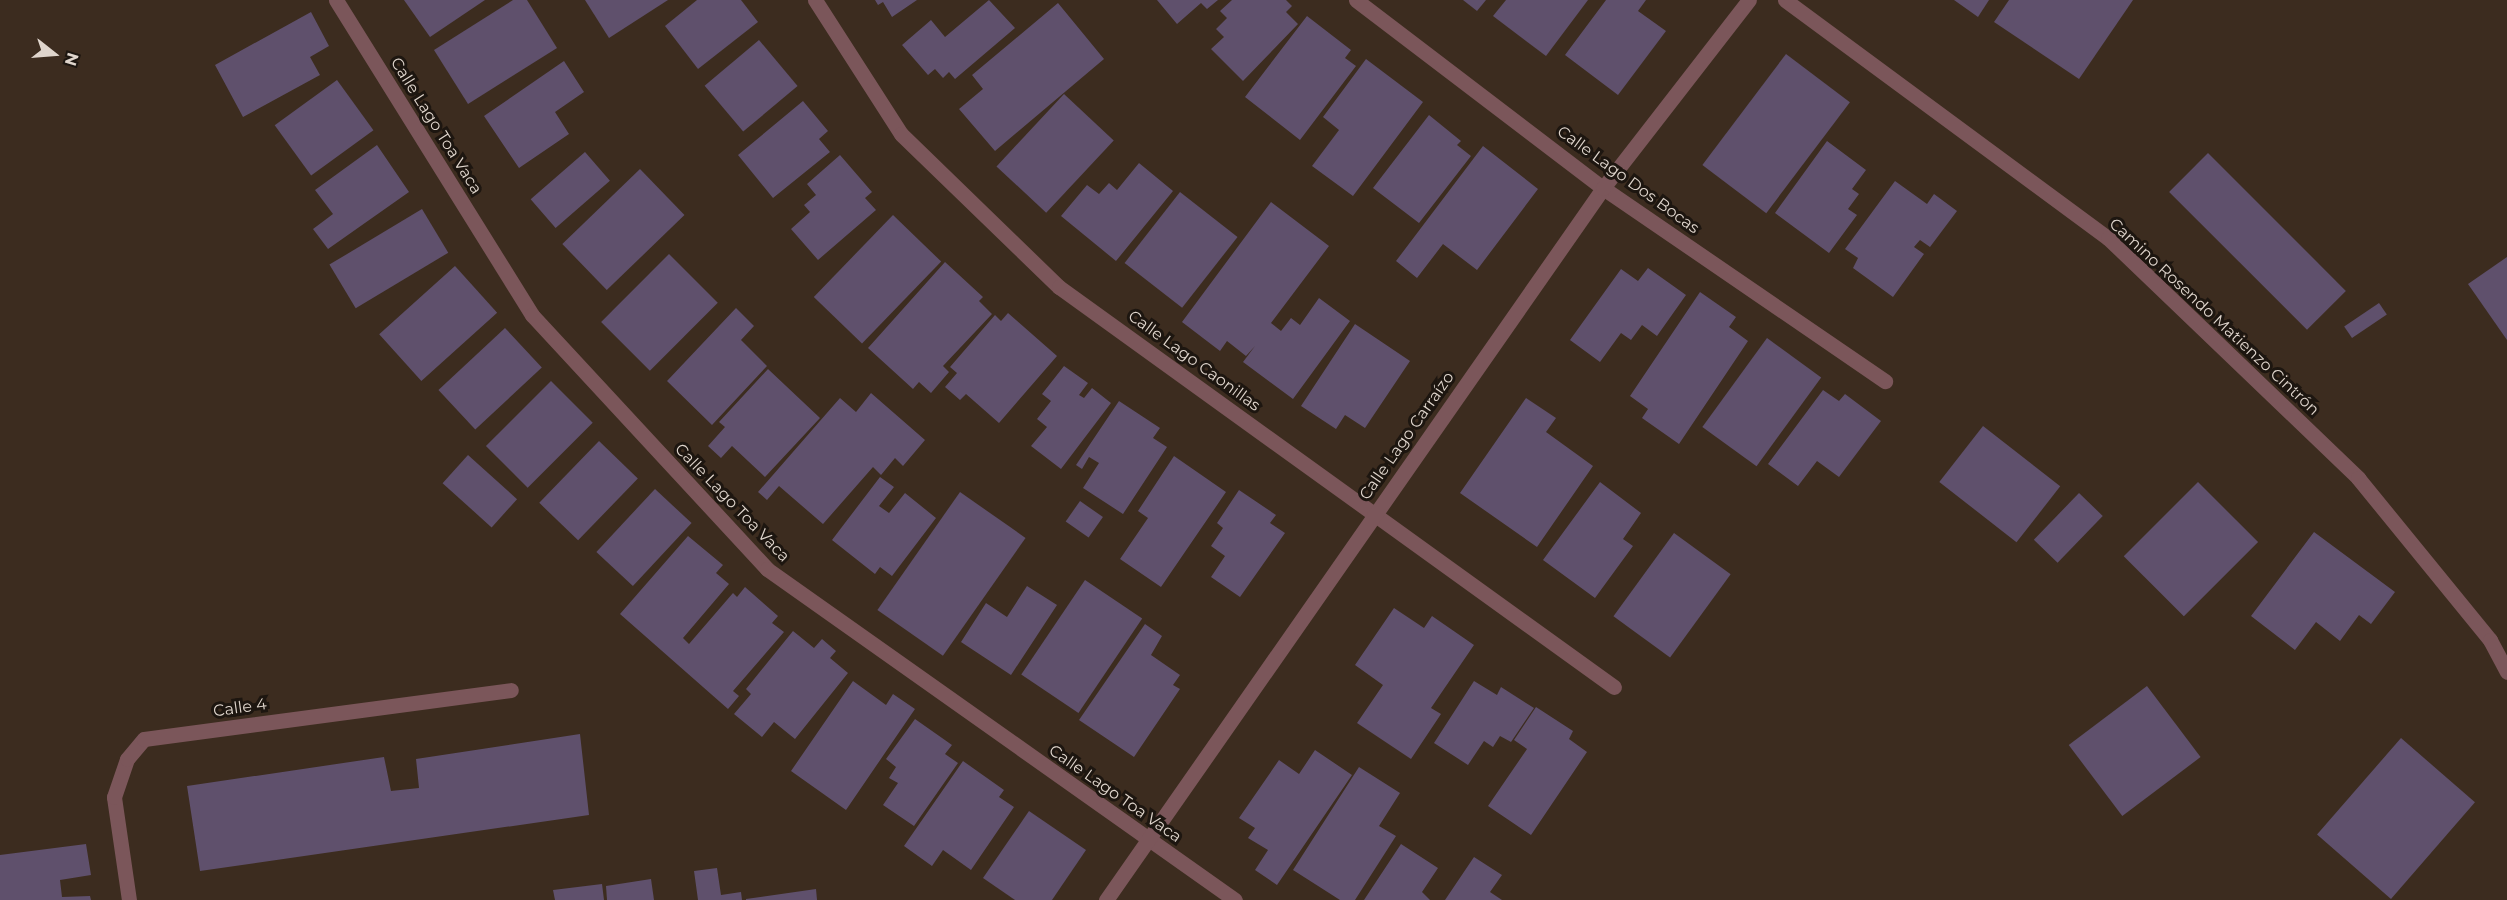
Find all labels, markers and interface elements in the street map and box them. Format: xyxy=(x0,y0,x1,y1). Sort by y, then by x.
north arrow xyxy=(24,24,84,84)
text: N xyxy=(61,50,83,68)
street label: Calle Lago Toa Vaca xyxy=(386,54,486,198)
street label: Calle Lago Dos Bocas xyxy=(1553,122,1703,238)
street label: Camino Rosendo Matienzo Cintrón xyxy=(2105,214,2323,420)
street label: Calle Lago Caonillas xyxy=(1124,307,1264,415)
street label: Calle Lago Carraízo xyxy=(1356,368,1458,504)
street label: Calle Lago Toa Vaca xyxy=(670,440,794,566)
street label: Calle 4 xyxy=(212,695,268,721)
street label: Calle Lago Toa Vaca xyxy=(1045,741,1185,847)

